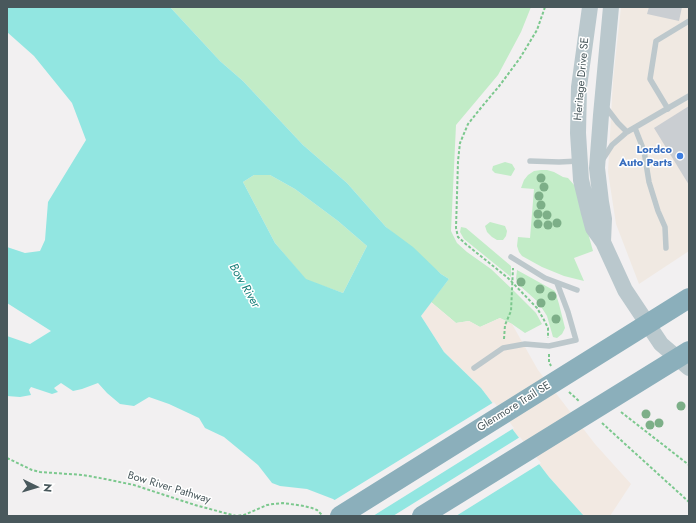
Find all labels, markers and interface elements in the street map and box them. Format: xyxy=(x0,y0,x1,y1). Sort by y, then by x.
street label: Heritage Drive SE xyxy=(572,37,592,121)
place label: Lordco Auto Parts xyxy=(619,143,672,169)
marker: Lordco Auto Parts xyxy=(675,151,685,161)
water label: Bow River xyxy=(226,261,262,311)
street label: Glenmore Trail SE xyxy=(475,379,553,435)
north arrow xyxy=(16,467,56,507)
street label: Bow River Pathway xyxy=(126,469,212,507)
text: N xyxy=(40,483,56,493)

